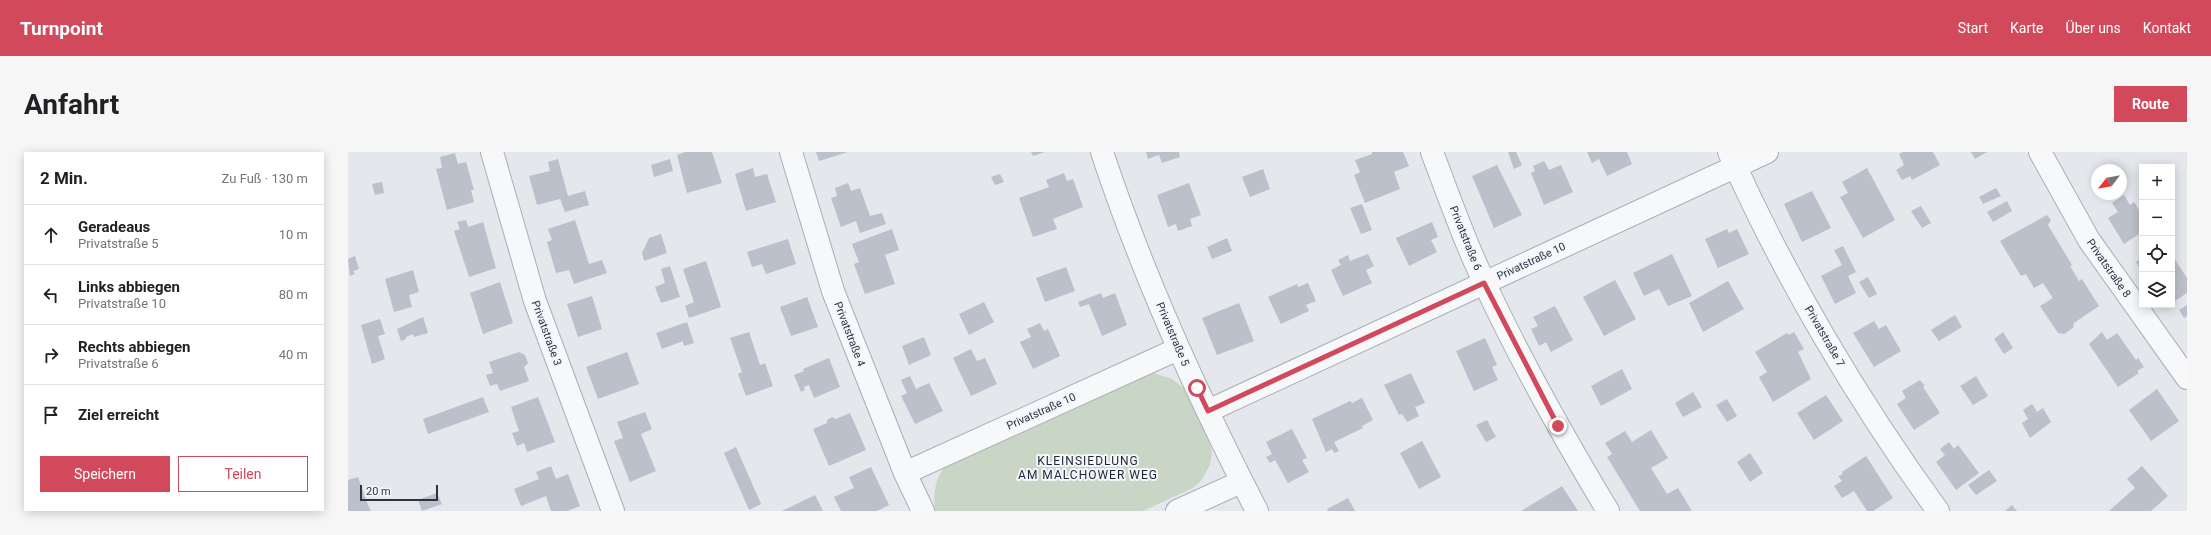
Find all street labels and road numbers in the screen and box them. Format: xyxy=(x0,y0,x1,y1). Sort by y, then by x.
street label: Privatstraße 6 xyxy=(1447,204,1484,272)
street label: Privatstraße 8 xyxy=(2084,237,2133,300)
street label: Privatstraße 10 xyxy=(1495,240,1568,283)
street label: Privatstraße 3 xyxy=(529,299,564,367)
street label: Privatstraße 4 xyxy=(831,300,868,368)
street label: Privatstraße 5 xyxy=(1153,300,1192,368)
street label: Privatstraße 7 xyxy=(1802,303,1847,369)
street label: Privatstraße 10 xyxy=(1005,390,1078,433)

